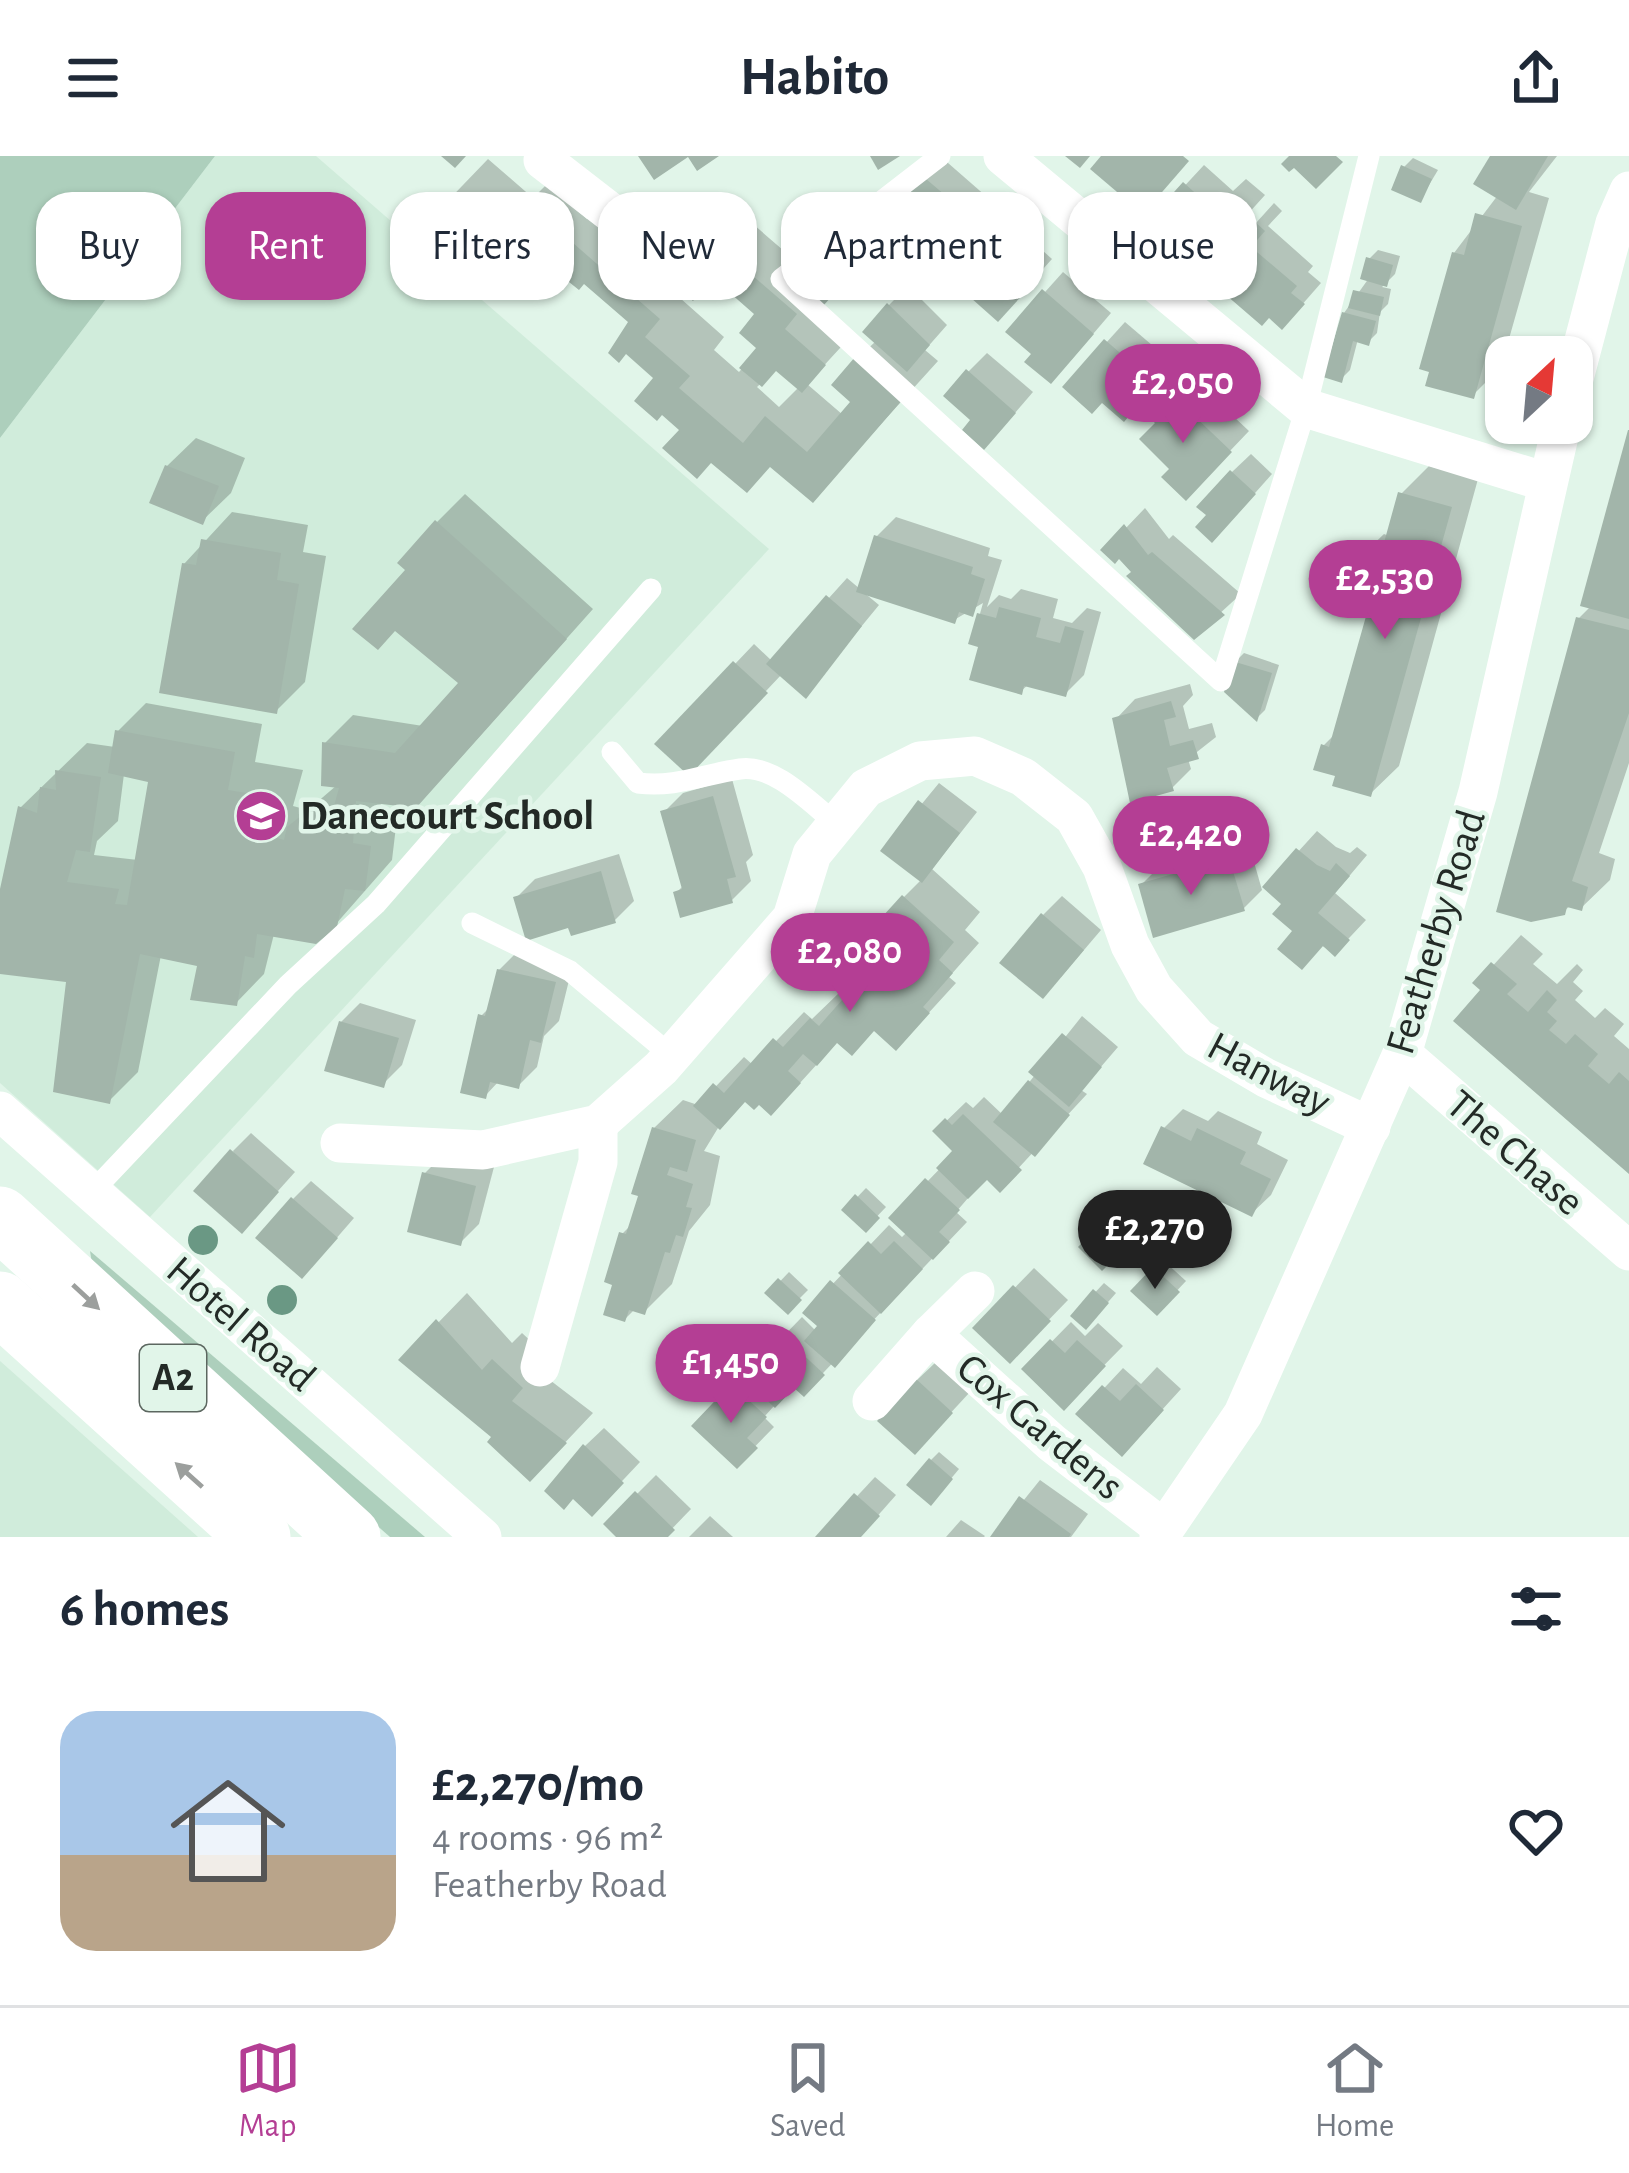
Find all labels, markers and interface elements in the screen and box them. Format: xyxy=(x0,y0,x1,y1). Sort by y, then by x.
icon: menu xyxy=(60,45,126,111)
icon: share xyxy=(1503,45,1569,111)
text: Habito xyxy=(740,51,889,105)
chip: Buy xyxy=(36,192,181,300)
chip: Rent xyxy=(205,192,366,300)
chip: Filters xyxy=(390,192,574,300)
chip: New xyxy=(598,192,757,300)
chip: Apartment xyxy=(781,192,1044,300)
chip: House xyxy=(1068,192,1257,300)
north arrow xyxy=(1485,336,1593,444)
map controls xyxy=(1485,336,1593,444)
pin: £2,050 xyxy=(1085,344,1281,446)
text: £2,050 xyxy=(1132,363,1234,402)
pin: £2,530 xyxy=(1287,540,1483,642)
text: £2,530 xyxy=(1336,559,1434,598)
school or university icon: Danecourt School xyxy=(233,788,289,844)
place label: Danecourt School xyxy=(300,795,594,837)
pin: £2,420 xyxy=(1093,796,1289,898)
street label: Featherby Road xyxy=(1379,805,1493,1059)
text: £2,420 xyxy=(1140,815,1243,854)
pin: £2,080 xyxy=(752,913,948,1015)
text: £2,080 xyxy=(798,932,902,971)
street label: Hanway xyxy=(1201,1024,1337,1124)
street label: The Chase xyxy=(1438,1083,1592,1223)
pin: £2,270 xyxy=(1057,1190,1253,1292)
text: £2,270 xyxy=(1105,1209,1205,1248)
street label: Hotel Road xyxy=(159,1249,323,1399)
one-way arrow xyxy=(71,1283,100,1310)
pin: £1,450 xyxy=(633,1324,829,1426)
text: £1,450 xyxy=(682,1343,780,1382)
road number: A2 xyxy=(140,1345,206,1411)
street label: Cox Gardens xyxy=(949,1346,1131,1508)
one-way arrow xyxy=(174,1462,204,1489)
icon: filters xyxy=(1503,1576,1569,1642)
text: 6 homes xyxy=(60,1584,229,1635)
icon: home xyxy=(156,1759,300,1903)
text: £2,270/mo xyxy=(432,1759,644,1810)
icon: heart xyxy=(1503,1798,1569,1864)
text: 4 rooms · 96 m² xyxy=(432,1819,663,1858)
text: Featherby Road xyxy=(432,1866,667,1905)
tab: Map xyxy=(235,2035,301,2147)
tab: Saved xyxy=(770,2035,846,2147)
tab: Home xyxy=(1315,2035,1394,2147)

